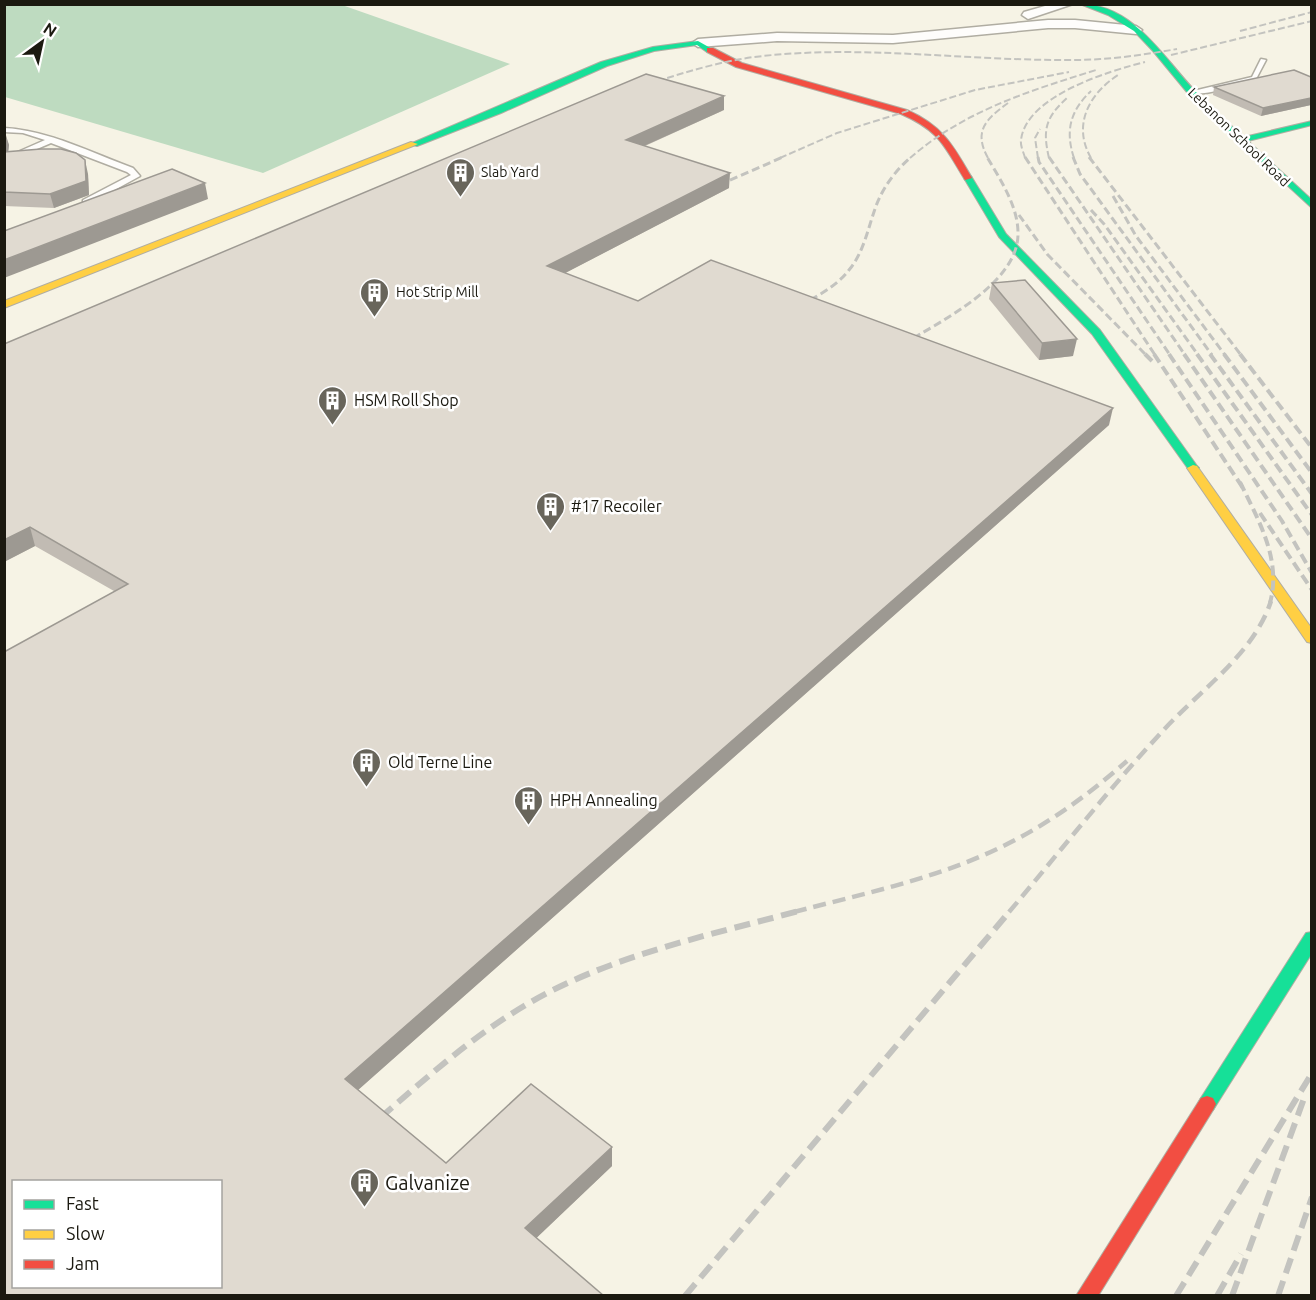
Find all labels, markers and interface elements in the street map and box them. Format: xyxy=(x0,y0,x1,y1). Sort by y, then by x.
north arrow xyxy=(12,12,72,72)
text: N xyxy=(40,19,60,40)
street label: Lebanon School Road xyxy=(1185,84,1293,190)
building icon: Slab Yard xyxy=(444,156,476,198)
place label: Slab Yard xyxy=(481,164,539,180)
building icon: Hot Strip Mill xyxy=(359,276,391,318)
place label: Hot Strip Mill xyxy=(396,284,479,300)
building icon: HSM Roll Shop xyxy=(317,384,349,426)
place label: HSM Roll Shop xyxy=(354,391,459,409)
building icon: #17 Recoiler xyxy=(534,490,566,532)
place label: #17 Recoiler xyxy=(571,497,662,515)
building icon: Old Terne Line xyxy=(351,746,383,788)
place label: Old Terne Line xyxy=(388,753,492,771)
building icon: HPH Annealing xyxy=(513,784,545,826)
place label: HPH Annealing xyxy=(550,791,658,809)
building icon: Galvanize xyxy=(348,1166,380,1208)
place label: Galvanize xyxy=(385,1171,470,1194)
legend xyxy=(12,1180,222,1288)
text: Fast xyxy=(66,1193,99,1213)
text: Slow xyxy=(66,1223,105,1243)
text: Jam xyxy=(66,1253,100,1273)

